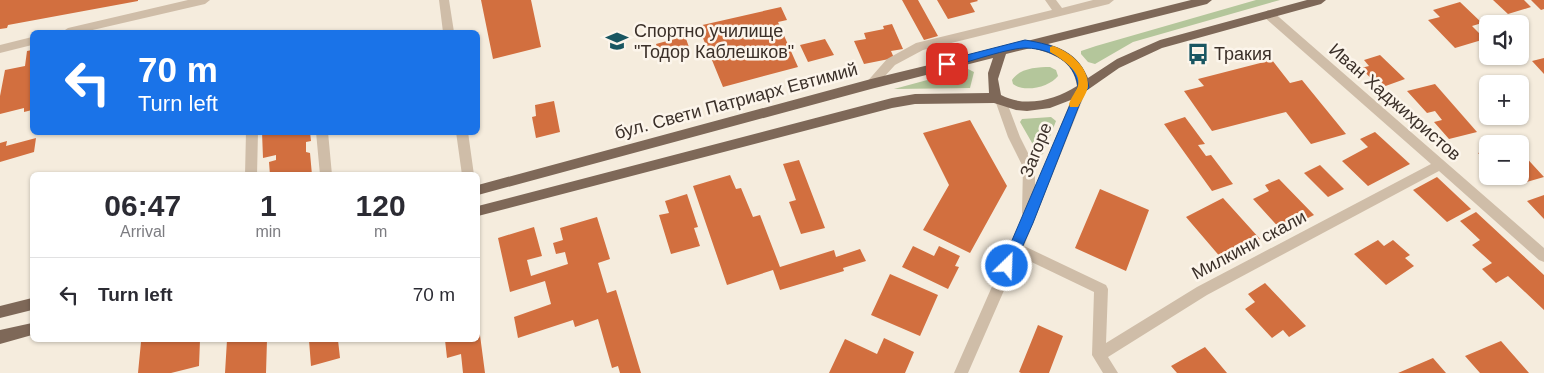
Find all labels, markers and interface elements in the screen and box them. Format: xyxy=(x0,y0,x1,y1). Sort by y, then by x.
map controls xyxy=(1479,15,1529,185)
button: sound xyxy=(1479,15,1529,65)
place label: Спортно училище "Тодор Каблешков" xyxy=(634,21,794,62)
school or university icon: Спортно училище "Тодор Каблешков" xyxy=(604,28,630,54)
street label: Иван Хаджихристов xyxy=(1325,39,1465,165)
bus stop icon: Тракия xyxy=(1185,41,1211,67)
pin xyxy=(926,43,968,85)
place label: Тракия xyxy=(1214,44,1272,64)
icon: left xyxy=(55,50,120,115)
text: 70 m xyxy=(138,50,218,89)
icon: arrive xyxy=(933,50,961,78)
street label: бул. Свети Патриарх Евтимий xyxy=(612,59,860,143)
button: + xyxy=(1479,75,1529,125)
text: Turn left xyxy=(138,91,218,116)
street label: Загоре xyxy=(1016,120,1056,180)
button: − xyxy=(1479,135,1529,185)
text: 06:47 xyxy=(104,189,181,222)
text: 1 xyxy=(260,189,277,222)
text: 120 xyxy=(356,189,406,222)
street label: Милкини скали xyxy=(1189,207,1309,283)
text: Arrival xyxy=(120,223,165,240)
text: min xyxy=(255,223,281,240)
text: m xyxy=(374,223,387,240)
position arrow xyxy=(980,239,1032,291)
icon: left xyxy=(55,281,83,309)
text: Turn left xyxy=(98,284,173,305)
text: 70 m xyxy=(413,284,455,305)

